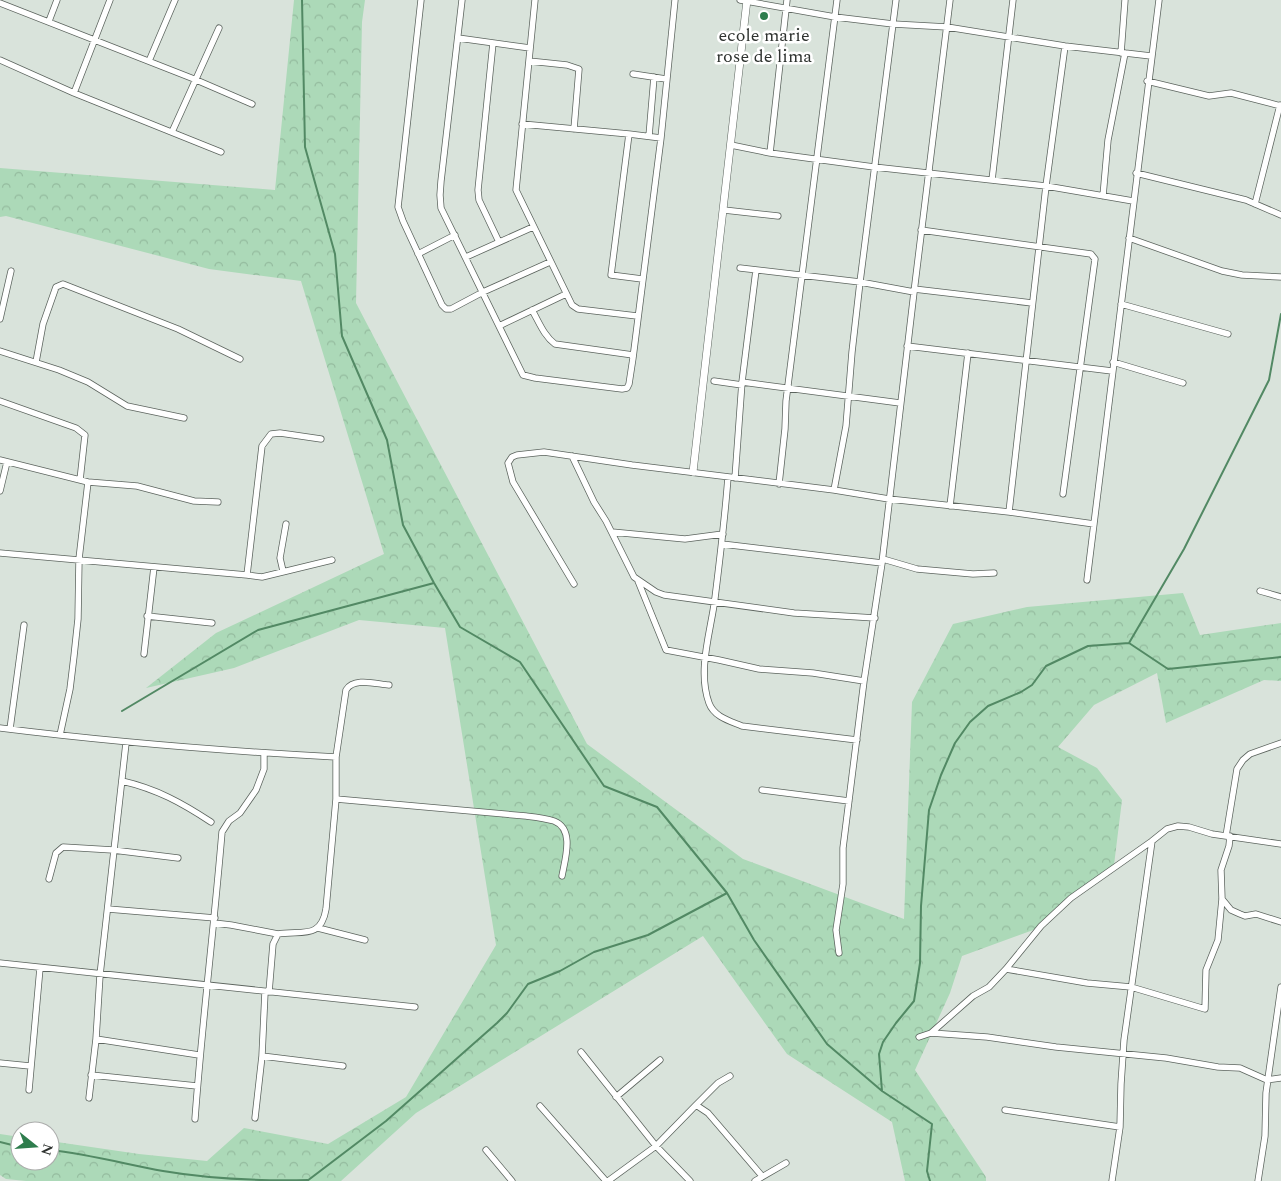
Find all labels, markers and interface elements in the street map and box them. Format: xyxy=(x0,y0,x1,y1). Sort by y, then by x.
marker: ecole marie rose de lima xyxy=(758,10,770,22)
place label: ecole marie rose de lima xyxy=(716,22,812,70)
north arrow xyxy=(10,1121,60,1171)
text: N xyxy=(35,1141,59,1158)

